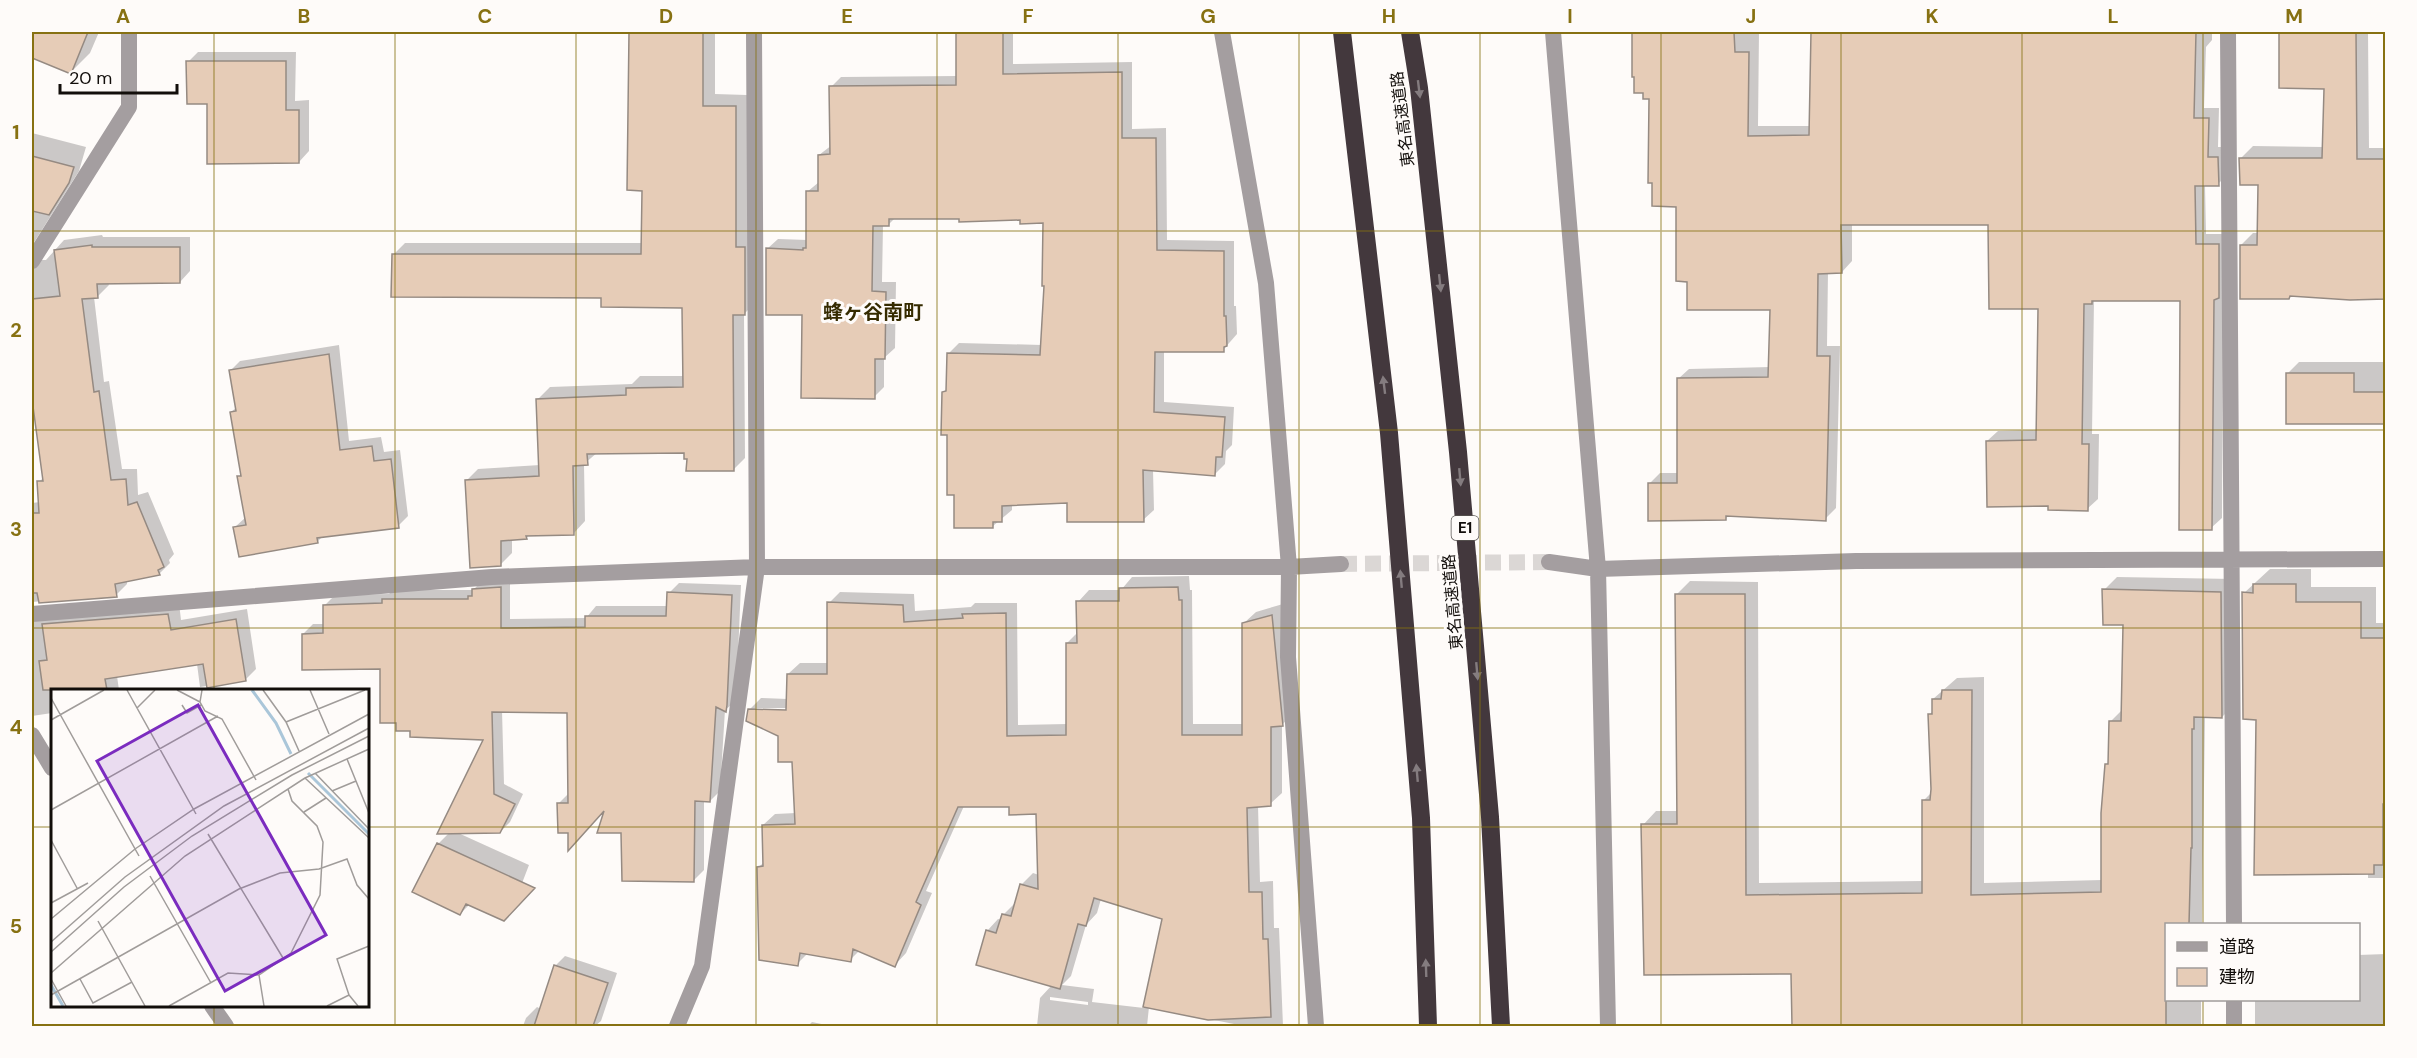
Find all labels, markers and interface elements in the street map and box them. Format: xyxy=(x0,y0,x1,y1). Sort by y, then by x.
text: A xyxy=(116,3,130,29)
text: B xyxy=(298,3,310,29)
text: C xyxy=(478,3,492,29)
text: D xyxy=(659,3,673,29)
text: E xyxy=(841,3,853,29)
text: F xyxy=(1022,3,1034,29)
text: G xyxy=(1200,3,1216,29)
text: H xyxy=(1382,3,1396,29)
text: I xyxy=(1567,3,1573,29)
text: J xyxy=(1746,3,1756,29)
text: K xyxy=(1925,3,1939,29)
text: L xyxy=(2107,3,2119,29)
text: M xyxy=(2285,3,2303,29)
scale bar xyxy=(60,57,177,95)
text: 20 m xyxy=(69,66,112,90)
street label: 東名高速道路 xyxy=(1386,70,1419,168)
one-way arrow xyxy=(1414,80,1423,99)
text: 1 xyxy=(12,119,20,145)
one-way arrow xyxy=(1435,274,1445,293)
district label: 蜂ヶ谷南町 xyxy=(823,299,923,325)
text: 2 xyxy=(10,317,22,343)
one-way arrow xyxy=(1379,375,1388,394)
one-way arrow xyxy=(1455,468,1465,487)
text: 3 xyxy=(10,516,22,542)
road number: E1 xyxy=(1452,516,1478,540)
street label: 東名高速道路 xyxy=(1438,553,1467,651)
one-way arrow xyxy=(1396,569,1406,588)
one-way arrow xyxy=(1472,662,1482,681)
inset map xyxy=(51,689,369,1007)
text: 4 xyxy=(10,714,23,740)
one-way arrow xyxy=(1412,764,1422,783)
text: 5 xyxy=(10,913,22,939)
legend xyxy=(2165,923,2360,1001)
text: 道路 xyxy=(2219,935,2255,959)
one-way arrow xyxy=(1422,959,1431,978)
text: 建物 xyxy=(2219,965,2255,989)

